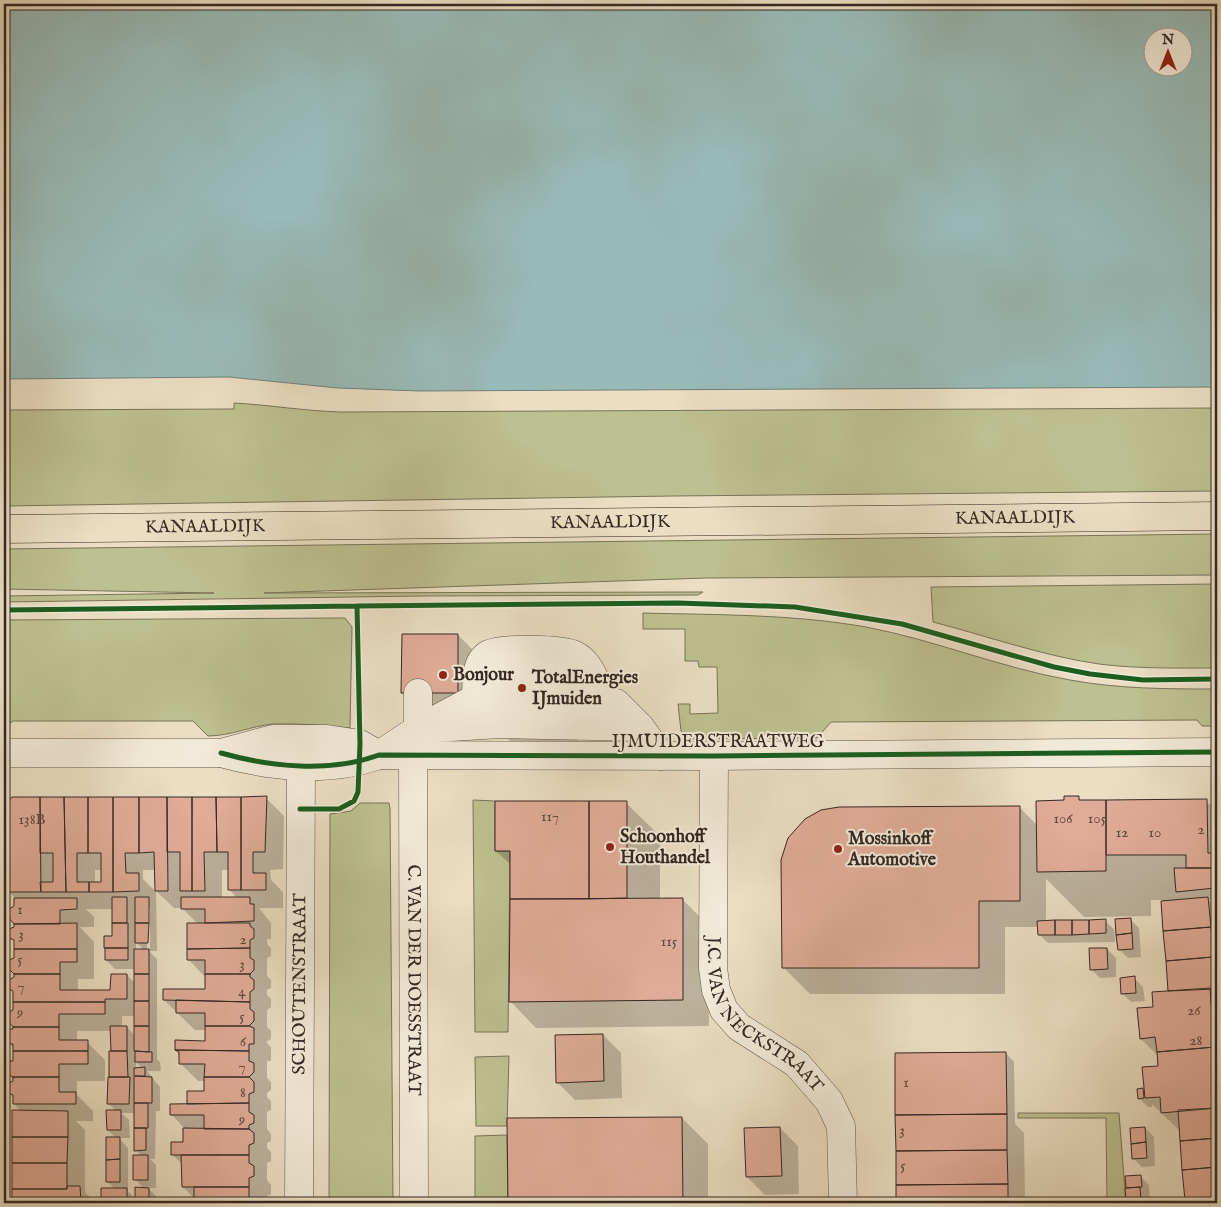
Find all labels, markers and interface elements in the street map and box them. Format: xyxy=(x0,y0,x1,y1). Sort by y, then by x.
north arrow xyxy=(1144,28,1194,78)
text: N xyxy=(1161,31,1174,49)
street label: KANAALDIJK xyxy=(955,506,1076,530)
street label: KANAALDIJK xyxy=(550,510,671,535)
street label: KANAALDIJK xyxy=(145,515,266,539)
place label: Bonjour xyxy=(453,664,514,687)
place label: TotalEnergies IJmuiden xyxy=(531,667,639,711)
marker: Bonjour xyxy=(437,669,449,681)
marker: TotalEnergies IJmuiden xyxy=(516,682,528,694)
street label: IJMUIDERSTRAATWEG xyxy=(612,731,825,754)
house number: 117 xyxy=(541,807,559,826)
house number: 106 xyxy=(1053,809,1073,828)
house number: 105 xyxy=(1088,809,1107,828)
house number: 138B xyxy=(19,810,46,829)
house number: 2 xyxy=(1197,820,1205,839)
house number: 12 xyxy=(1116,823,1128,842)
house number: 10 xyxy=(1149,823,1161,842)
place label: Schoonhoff Houthandel xyxy=(620,826,711,870)
place label: Mossinkoff Automotive xyxy=(847,828,937,872)
marker: Schoonhoff Houthandel xyxy=(604,841,616,853)
marker: Mossinkoff Automotive xyxy=(832,843,844,855)
street label: C. VAN DER DOESSTRAAT xyxy=(402,864,425,1096)
street label: SCHOUTENSTRAAT xyxy=(288,893,312,1075)
house number: 1 xyxy=(17,900,23,919)
house number: 3 xyxy=(18,925,24,944)
house number: 2 xyxy=(239,930,247,949)
house number: 115 xyxy=(661,932,678,951)
street label: J.C. VAN NECKSTRAAT xyxy=(701,935,828,1097)
house number: 5 xyxy=(17,950,23,969)
house number: 3 xyxy=(239,955,245,974)
house number: 7 xyxy=(17,977,25,996)
house number: 4 xyxy=(238,982,246,1001)
house number: 26 xyxy=(1187,1001,1201,1020)
house number: 9 xyxy=(16,1003,23,1022)
house number: 5 xyxy=(239,1007,245,1026)
house number: 28 xyxy=(1190,1031,1203,1050)
house number: 6 xyxy=(240,1032,247,1051)
house number: 7 xyxy=(238,1057,246,1076)
house number: 1 xyxy=(903,1073,909,1092)
house number: 8 xyxy=(240,1083,246,1102)
house number: 9 xyxy=(238,1110,245,1129)
house number: 3 xyxy=(899,1121,905,1140)
house number: 5 xyxy=(900,1156,906,1175)

